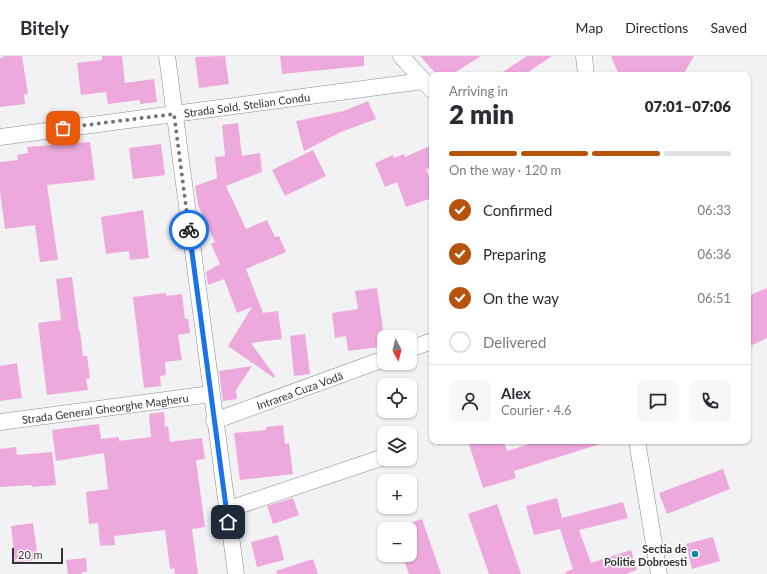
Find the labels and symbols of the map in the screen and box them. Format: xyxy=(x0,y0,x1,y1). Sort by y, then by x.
street label: Strada Sold. Stelian Condu xyxy=(183,90,311,119)
pin xyxy=(46,111,80,145)
courier xyxy=(169,210,209,250)
north arrow xyxy=(377,330,417,370)
street label: Intrarea Cuza Vodă xyxy=(254,368,345,412)
street label: Strada General Gheorghe Magheru xyxy=(21,391,189,426)
pin xyxy=(211,505,245,539)
place label: Sectia de Politie Dobroesti xyxy=(604,542,687,568)
scale bar xyxy=(12,546,63,565)
marker: Sectia de Politie Dobroesti xyxy=(690,549,700,559)

